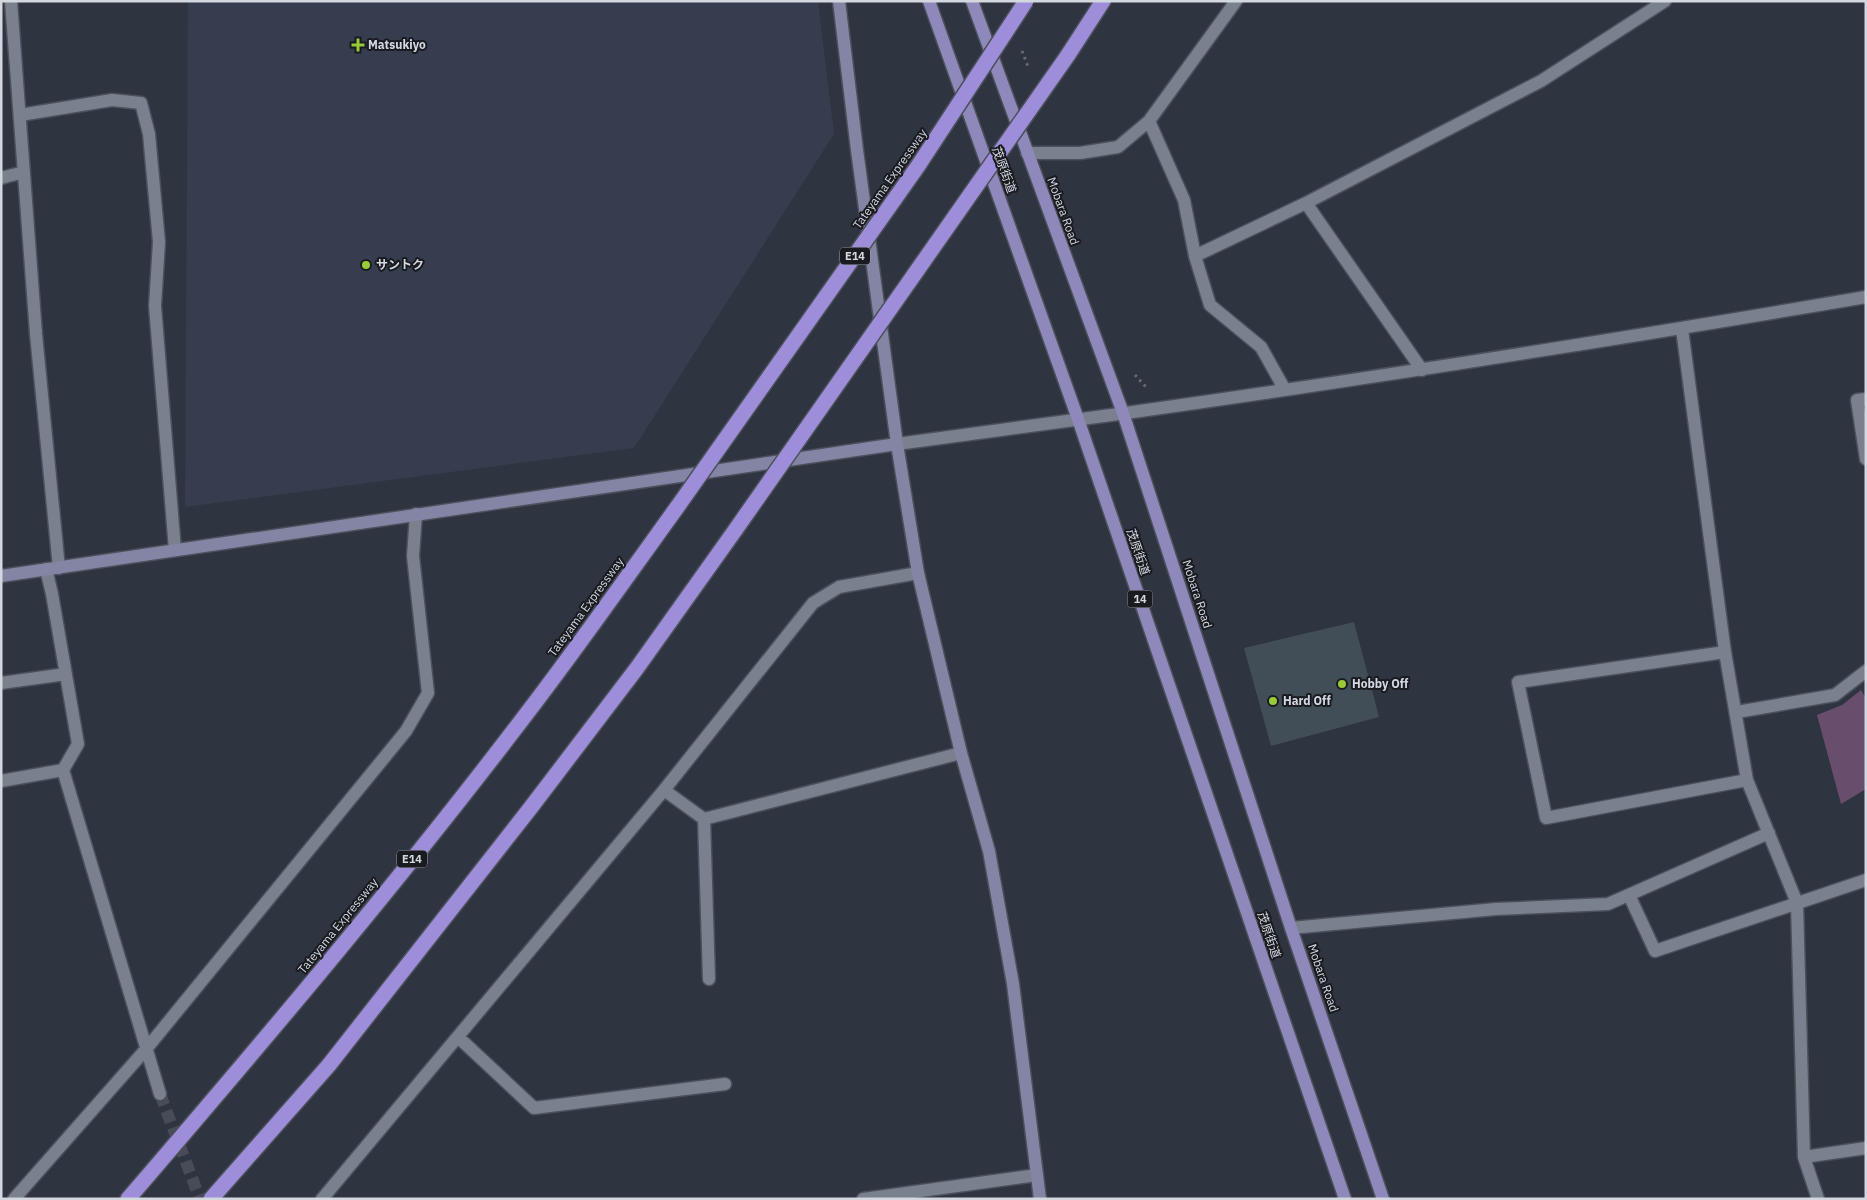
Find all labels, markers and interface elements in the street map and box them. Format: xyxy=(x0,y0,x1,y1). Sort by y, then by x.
place label: Matsukiyo xyxy=(368,37,426,52)
marker: Matsukiyo xyxy=(352,39,364,51)
street label: Tateyama Expressway xyxy=(849,126,930,232)
street label: 茂原街道 xyxy=(989,145,1020,195)
street label: Mobara Road xyxy=(1044,175,1083,247)
road number: E14 xyxy=(840,248,870,264)
place label: サントク xyxy=(376,257,424,272)
marker: サントク xyxy=(360,259,372,271)
street label: 茂原街道 xyxy=(1124,527,1153,577)
street label: Tateyama Expressway xyxy=(545,554,627,659)
street label: Mobara Road xyxy=(1179,558,1216,630)
road number: 14 xyxy=(1128,590,1152,608)
place label: Hobby Off xyxy=(1352,676,1409,691)
marker: Hobby Off xyxy=(1336,678,1348,690)
place label: Hard Off xyxy=(1283,693,1331,708)
marker: Hard Off xyxy=(1267,695,1279,707)
road number: E14 xyxy=(397,851,427,868)
street label: Tateyama Expressway xyxy=(294,875,381,977)
street label: 茂原街道 xyxy=(1255,910,1284,960)
street label: Mobara Road xyxy=(1305,942,1342,1014)

